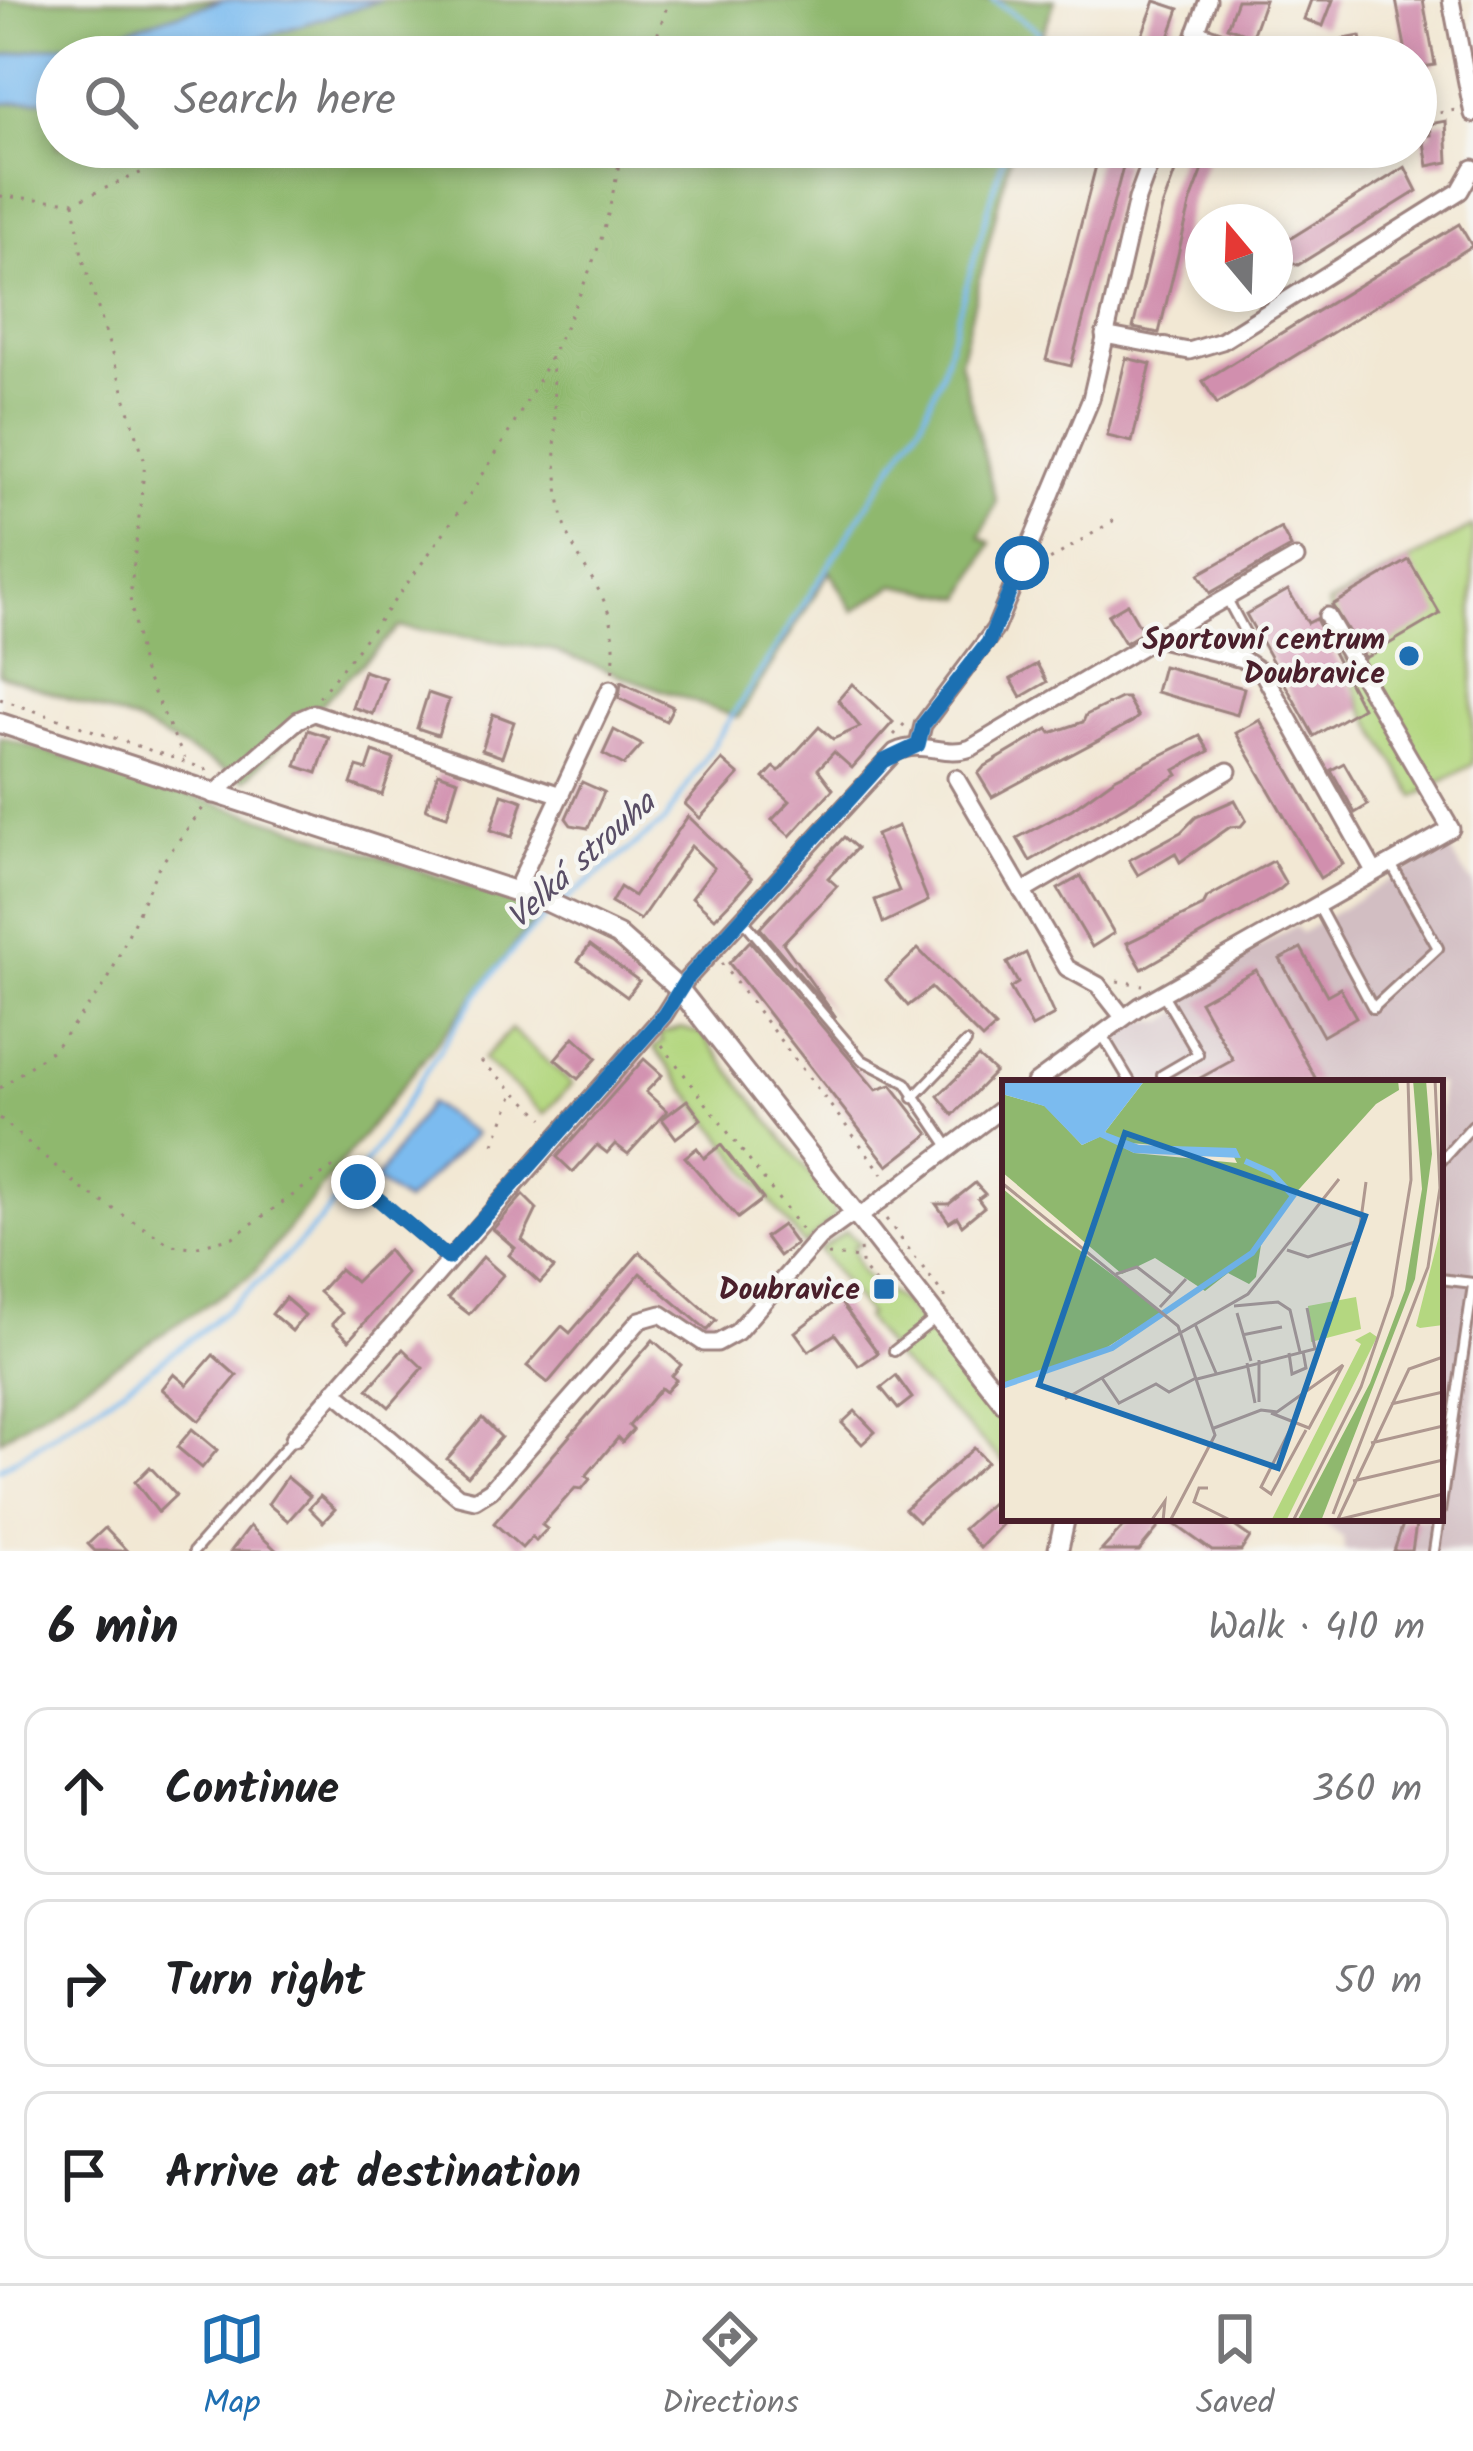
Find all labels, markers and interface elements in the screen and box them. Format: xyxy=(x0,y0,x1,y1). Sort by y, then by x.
search box xyxy=(36,36,1437,168)
text: Search here xyxy=(174,66,396,138)
icon: search xyxy=(78,69,144,135)
north arrow xyxy=(1185,204,1293,312)
route start xyxy=(995,536,1049,590)
place label: Sportovní centrum Doubravice xyxy=(1142,617,1385,699)
marker: Sportovní centrum Doubravice xyxy=(1396,643,1422,669)
water label: Velká strouha xyxy=(495,778,671,944)
inset map xyxy=(1002,1080,1443,1521)
route end xyxy=(331,1155,385,1209)
place label: Doubravice xyxy=(719,1267,860,1315)
marker: Doubravice xyxy=(871,1276,897,1302)
text: 6 min xyxy=(48,1589,179,1670)
text: Walk · 410 m xyxy=(1208,1598,1425,1660)
text: Continue xyxy=(165,1755,339,1827)
icon: ahead xyxy=(51,1758,117,1824)
text: 360 m xyxy=(1312,1760,1422,1822)
text: Turn right xyxy=(165,1947,365,2019)
icon: right xyxy=(51,1950,117,2016)
text: 50 m xyxy=(1335,1952,1422,2014)
text: Arrive at destination xyxy=(165,2139,581,2211)
icon: arrive xyxy=(51,2142,117,2208)
tab: Map xyxy=(199,2306,265,2431)
tab: Directions xyxy=(662,2306,799,2431)
tab: Saved xyxy=(1196,2306,1274,2431)

